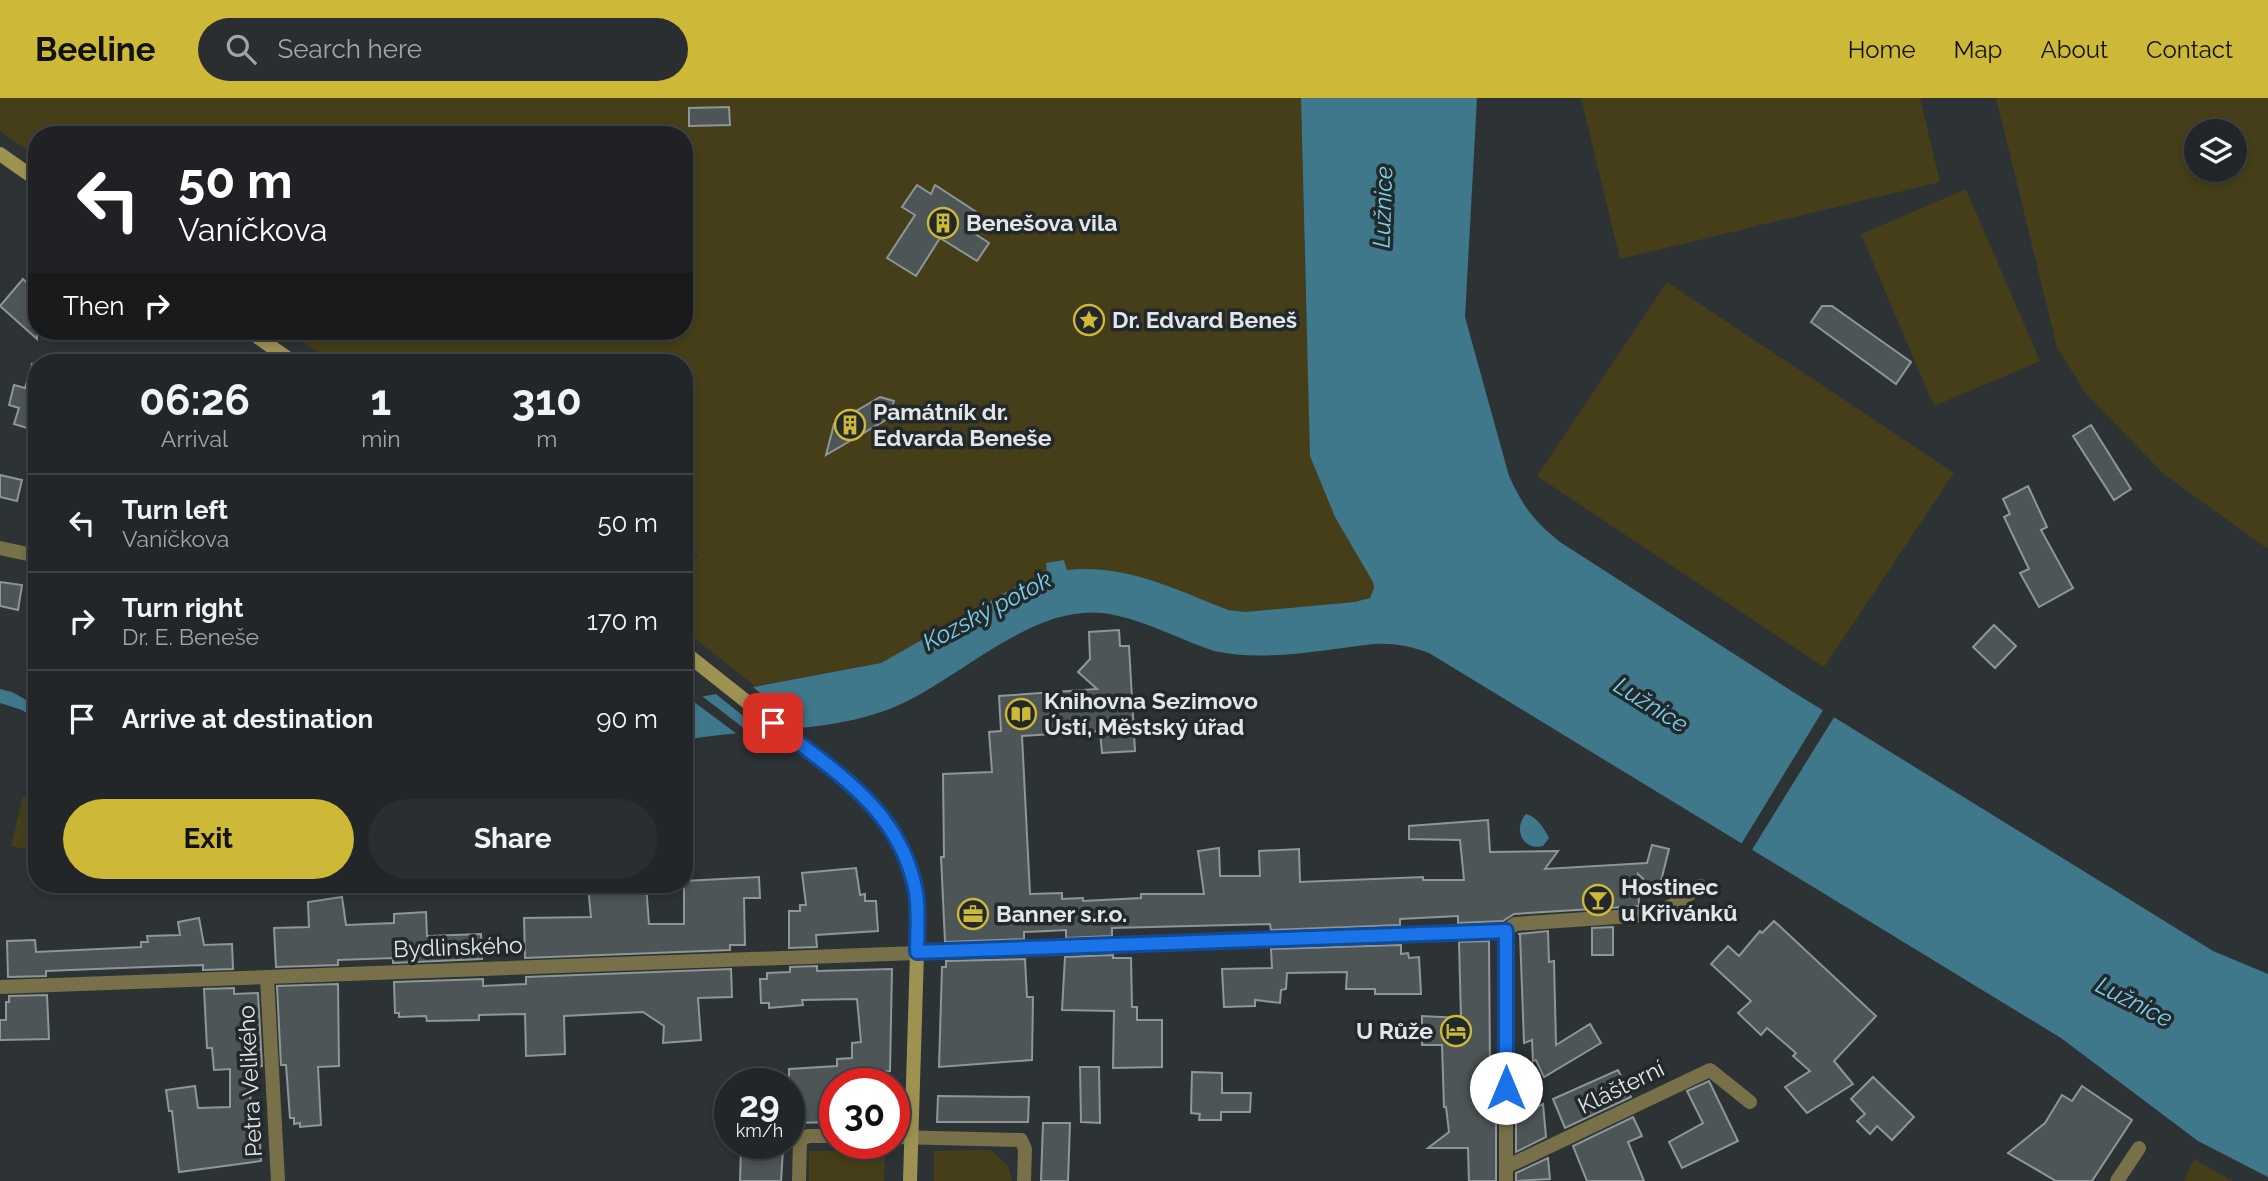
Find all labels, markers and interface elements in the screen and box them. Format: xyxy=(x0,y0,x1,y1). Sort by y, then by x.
search box xyxy=(198,18,688,81)
text: Beeline xyxy=(35,30,156,69)
icon: search xyxy=(222,30,260,68)
text: Search here xyxy=(278,34,422,64)
text: Home xyxy=(1848,35,1916,64)
text: Map xyxy=(1954,35,2002,64)
text: About xyxy=(2040,35,2108,64)
text: Contact xyxy=(2146,35,2233,64)
map controls xyxy=(2184,119,2247,182)
button: layers xyxy=(2184,119,2247,182)
text: 50 m xyxy=(178,152,293,209)
icon: left xyxy=(63,154,154,245)
water label: Lužnice xyxy=(1367,165,1398,248)
building icon: Benešova vila xyxy=(926,206,960,240)
place label: Benešova vila xyxy=(966,209,1117,236)
text: Vaníčkova xyxy=(178,211,327,248)
icon: right xyxy=(138,287,176,325)
text: Then xyxy=(63,291,124,321)
place icon: Dr. Edvard Beneš xyxy=(1072,303,1106,337)
place label: Dr. Edvard Beneš xyxy=(1112,306,1297,333)
text: 06:26 xyxy=(139,376,250,425)
text: 1 xyxy=(371,376,391,425)
text: 310 xyxy=(512,376,582,425)
place label: Památník dr. Edvarda Beneše xyxy=(873,398,1052,451)
building icon: Památník dr. Edvarda Beneše xyxy=(833,408,867,442)
text: Arrival xyxy=(161,425,228,452)
text: min xyxy=(361,425,401,452)
text: m xyxy=(536,425,557,452)
text: Turn left xyxy=(122,495,228,525)
icon: left xyxy=(63,504,101,542)
text: 50 m xyxy=(597,508,658,538)
text: Vaníčkova xyxy=(122,525,229,552)
water label: Kozský potok xyxy=(917,564,1056,657)
text: Turn right xyxy=(122,593,243,623)
icon: right xyxy=(63,602,101,640)
text: 170 m xyxy=(587,606,658,636)
text: Dr. E. Beneše xyxy=(122,623,259,650)
water label: Lužnice xyxy=(1609,671,1694,739)
place label: Knihovna Sezimovo Ústí, Městský úřad xyxy=(1044,687,1258,740)
pin xyxy=(743,693,803,753)
library icon: Knihovna Sezimovo Ústí, Městský úřad xyxy=(1004,697,1038,731)
icon: arrive xyxy=(63,700,101,738)
text: Arrive at destination xyxy=(122,704,373,734)
text: 90 m xyxy=(596,704,658,734)
icon: arrive xyxy=(754,704,792,742)
button: Exit xyxy=(63,799,354,879)
button: Share xyxy=(368,799,658,879)
place label: Hostinec u Křivánků xyxy=(1621,873,1737,926)
bar icon: Hostinec u Křivánků xyxy=(1581,883,1615,917)
office icon: Banner s.r.o. xyxy=(956,897,990,931)
place label: Banner s.r.o. xyxy=(996,900,1127,927)
street label: Bydlinského xyxy=(393,931,523,962)
water label: Lužnice xyxy=(2091,970,2177,1033)
street label: Petra Velikého xyxy=(232,1005,267,1158)
hotel icon: U Růže xyxy=(1439,1014,1473,1048)
place label: U Růže xyxy=(1356,1017,1433,1044)
position arrow xyxy=(1469,1051,1543,1125)
street label: Klášterní xyxy=(1573,1054,1669,1119)
speed limit sign: 30 xyxy=(819,1068,910,1159)
text: 29 xyxy=(739,1084,780,1125)
text: km/h xyxy=(736,1120,783,1141)

